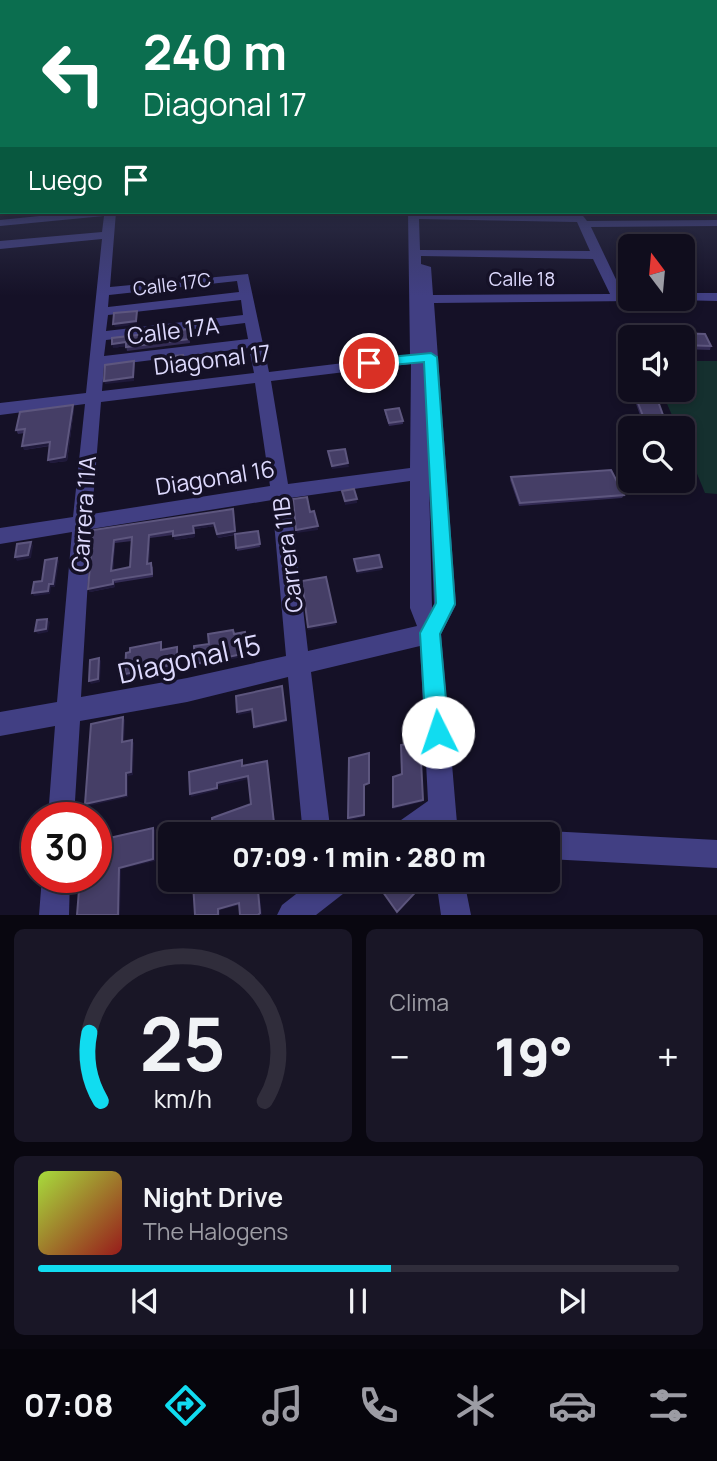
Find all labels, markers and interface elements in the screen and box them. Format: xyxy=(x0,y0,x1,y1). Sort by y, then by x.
text: 240 m xyxy=(143,18,287,85)
icon: left xyxy=(28,28,119,119)
text: Diagonal 17 xyxy=(143,82,307,126)
icon: arrive xyxy=(117,161,155,199)
text: Luego xyxy=(28,162,103,198)
north arrow xyxy=(618,234,695,312)
map controls xyxy=(618,234,695,493)
street label: Calle 17C xyxy=(131,266,213,302)
street label: Calle 18 xyxy=(489,266,555,292)
street label: Calle 17A xyxy=(125,308,221,351)
button: sound xyxy=(618,325,695,402)
pin xyxy=(339,333,399,393)
street label: Diagonal 17 xyxy=(152,336,272,382)
icon: arrive xyxy=(350,344,388,382)
button: search xyxy=(618,416,695,493)
street label: Diagonal 16 xyxy=(153,452,277,502)
street label: Carrera 11A xyxy=(63,454,103,573)
street label: Carrera 11B xyxy=(264,495,310,615)
street label: Diagonal 15 xyxy=(114,624,264,692)
position arrow xyxy=(401,695,475,769)
speed limit sign: 30 xyxy=(21,802,112,893)
text: 07:09 · 1 min · 280 m xyxy=(232,839,486,875)
text: Clima xyxy=(390,986,449,1018)
text: 25 xyxy=(140,994,226,1094)
text: 19° xyxy=(494,1021,573,1092)
text: − xyxy=(390,1030,410,1082)
text: + xyxy=(657,1030,679,1082)
text: km/h xyxy=(154,1081,212,1116)
text: Night Drive xyxy=(143,1179,283,1215)
text: The Halogens xyxy=(143,1215,288,1247)
icon: previous xyxy=(126,1282,164,1320)
icon: pause xyxy=(339,1282,377,1320)
icon: next xyxy=(553,1282,591,1320)
icon: directions xyxy=(161,1381,210,1430)
icon: music xyxy=(258,1381,307,1430)
icon: phone xyxy=(354,1381,403,1430)
icon: climate xyxy=(451,1381,500,1430)
icon: car xyxy=(548,1381,597,1430)
icon: filters xyxy=(644,1381,693,1430)
text: 07:08 xyxy=(24,1383,114,1427)

